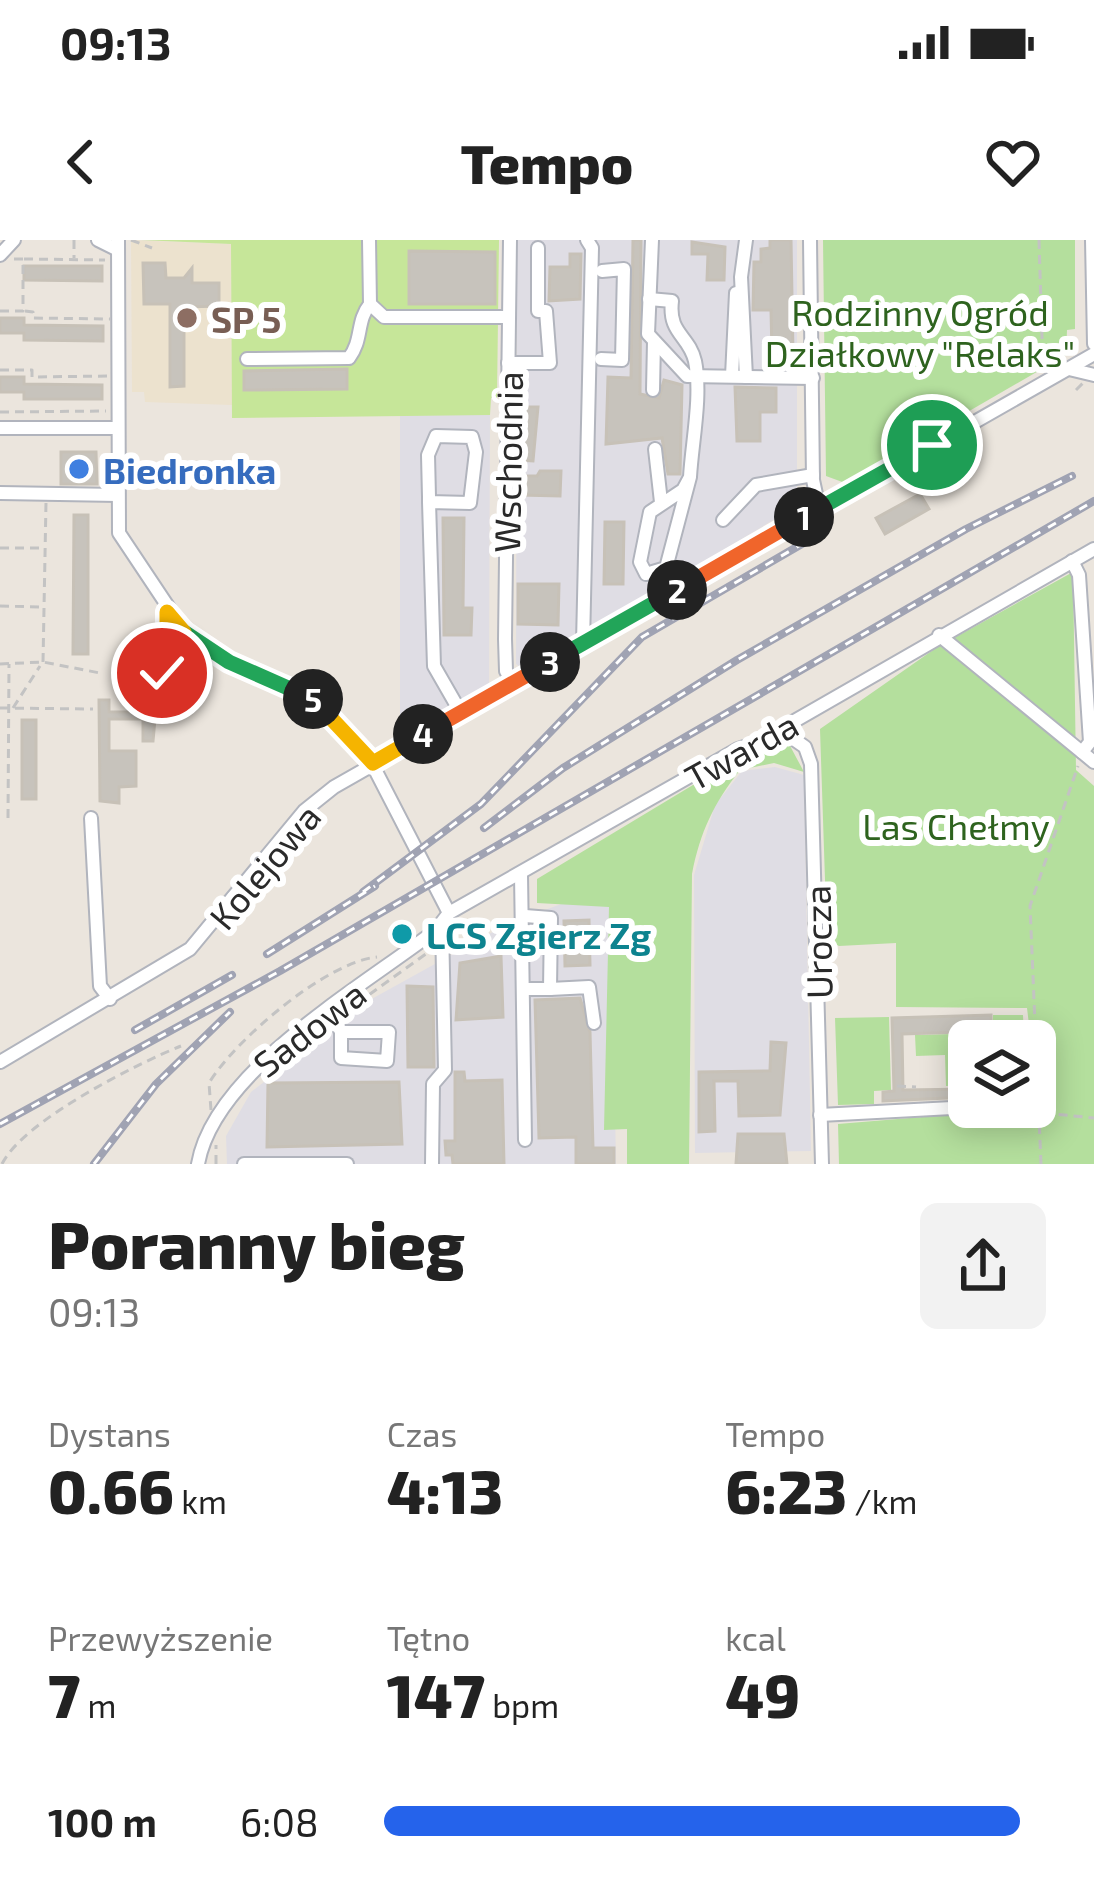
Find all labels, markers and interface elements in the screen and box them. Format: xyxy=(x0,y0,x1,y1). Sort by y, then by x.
text: 09:13 xyxy=(60,15,171,69)
icon: back xyxy=(48,129,114,195)
icon: heart xyxy=(980,129,1046,195)
text: Tempo xyxy=(461,130,633,195)
park label: Rodzinny Ogród Działkowy "Relaks" xyxy=(765,290,1075,374)
place label: SP 5 xyxy=(211,297,281,340)
marker: SP 5 xyxy=(174,305,200,331)
street label: Wschodnia xyxy=(484,371,530,553)
pin xyxy=(881,394,983,496)
icon: arrive xyxy=(899,412,965,478)
place label: Biedronka xyxy=(103,448,276,491)
marker: Biedronka xyxy=(66,456,92,482)
pin: 1 xyxy=(774,487,834,547)
text: 1 xyxy=(797,497,811,537)
pin: 2 xyxy=(647,560,707,620)
text: 2 xyxy=(667,570,687,610)
pin xyxy=(111,622,213,724)
pin: 3 xyxy=(520,632,580,692)
icon: check xyxy=(129,640,195,706)
text: 3 xyxy=(541,642,559,682)
pin: 5 xyxy=(283,669,343,729)
text: 5 xyxy=(304,679,322,719)
street label: Twarda xyxy=(677,702,805,798)
pin: 4 xyxy=(393,704,453,764)
text: 4 xyxy=(412,714,434,754)
street label: Kolejowa xyxy=(199,795,329,937)
park label: Las Chełmy xyxy=(862,804,1050,847)
street label: Urocza xyxy=(795,885,839,999)
place label: LCS Zgierz Zg xyxy=(426,913,651,956)
marker: LCS Zgierz Zg xyxy=(389,921,415,947)
street label: Sadowa xyxy=(244,971,374,1085)
map controls xyxy=(948,1020,1056,1128)
button: layers xyxy=(948,1020,1056,1128)
text: Poranny bieg xyxy=(48,1203,465,1282)
button: share xyxy=(920,1203,1046,1329)
text: 09:13 xyxy=(48,1288,140,1335)
text: Dystans xyxy=(48,1414,171,1454)
text: Czas xyxy=(387,1414,457,1454)
text: Tempo xyxy=(725,1414,825,1454)
text: 0.66 xyxy=(48,1454,174,1526)
text: 4:13 xyxy=(387,1454,503,1526)
text: 6:23 xyxy=(725,1454,847,1526)
text: km xyxy=(174,1481,227,1521)
text: /km xyxy=(847,1481,917,1521)
text: Przewyższenie xyxy=(48,1618,273,1658)
text: Tętno xyxy=(387,1618,470,1658)
text: kcal xyxy=(725,1618,786,1658)
text: 7 xyxy=(48,1658,80,1730)
text: 147 xyxy=(387,1658,485,1730)
text: 49 xyxy=(725,1658,800,1730)
text: m xyxy=(80,1685,116,1725)
text: bpm xyxy=(485,1685,559,1725)
text: 100 m xyxy=(48,1798,157,1845)
text: 6:08 xyxy=(240,1798,319,1845)

